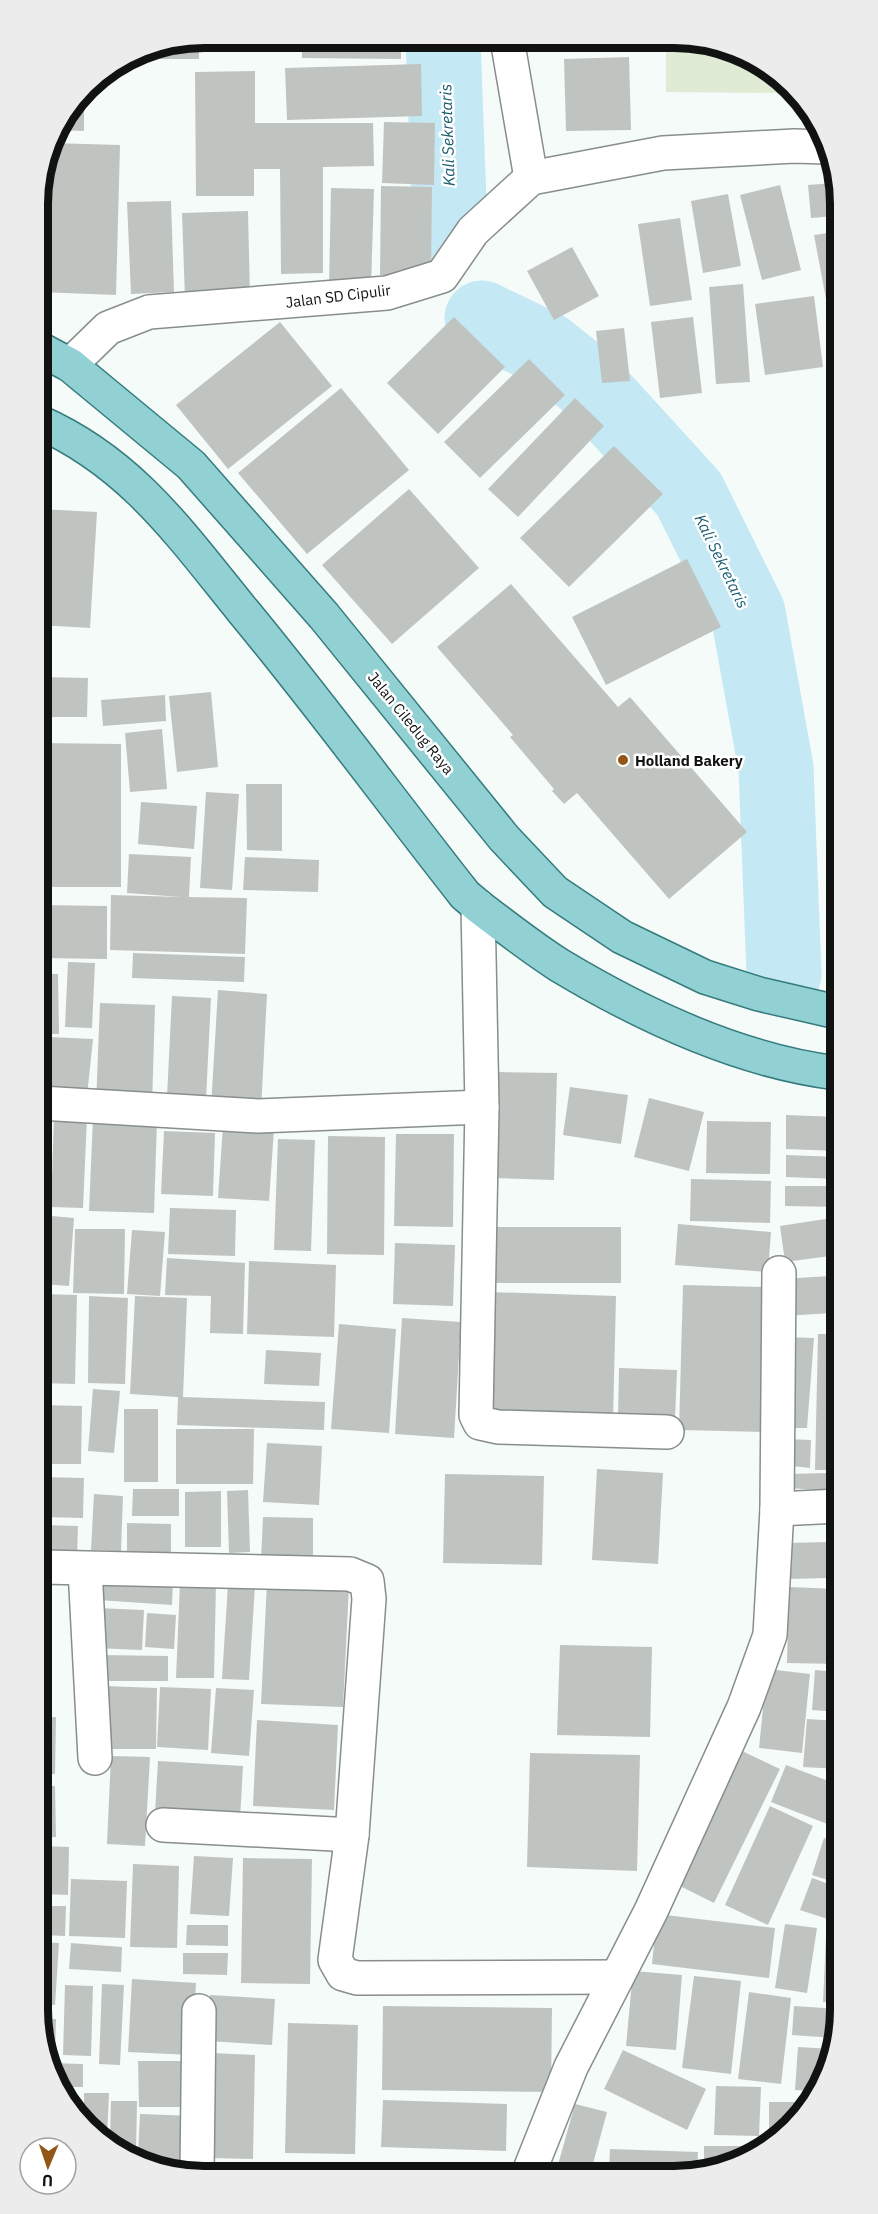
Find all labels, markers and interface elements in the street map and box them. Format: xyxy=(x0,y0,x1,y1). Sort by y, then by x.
water label: Kali Sekretaris xyxy=(435,84,459,186)
street label: Jalan SD Cipulir xyxy=(284,280,392,312)
water label: Kali Sekretaris xyxy=(691,511,753,611)
street label: Jalan Ciledug Raya xyxy=(364,668,458,778)
place label: Holland Bakery xyxy=(635,751,743,770)
marker: Holland Bakery xyxy=(616,753,630,767)
north arrow xyxy=(18,2136,78,2196)
text: U xyxy=(42,2171,53,2191)

